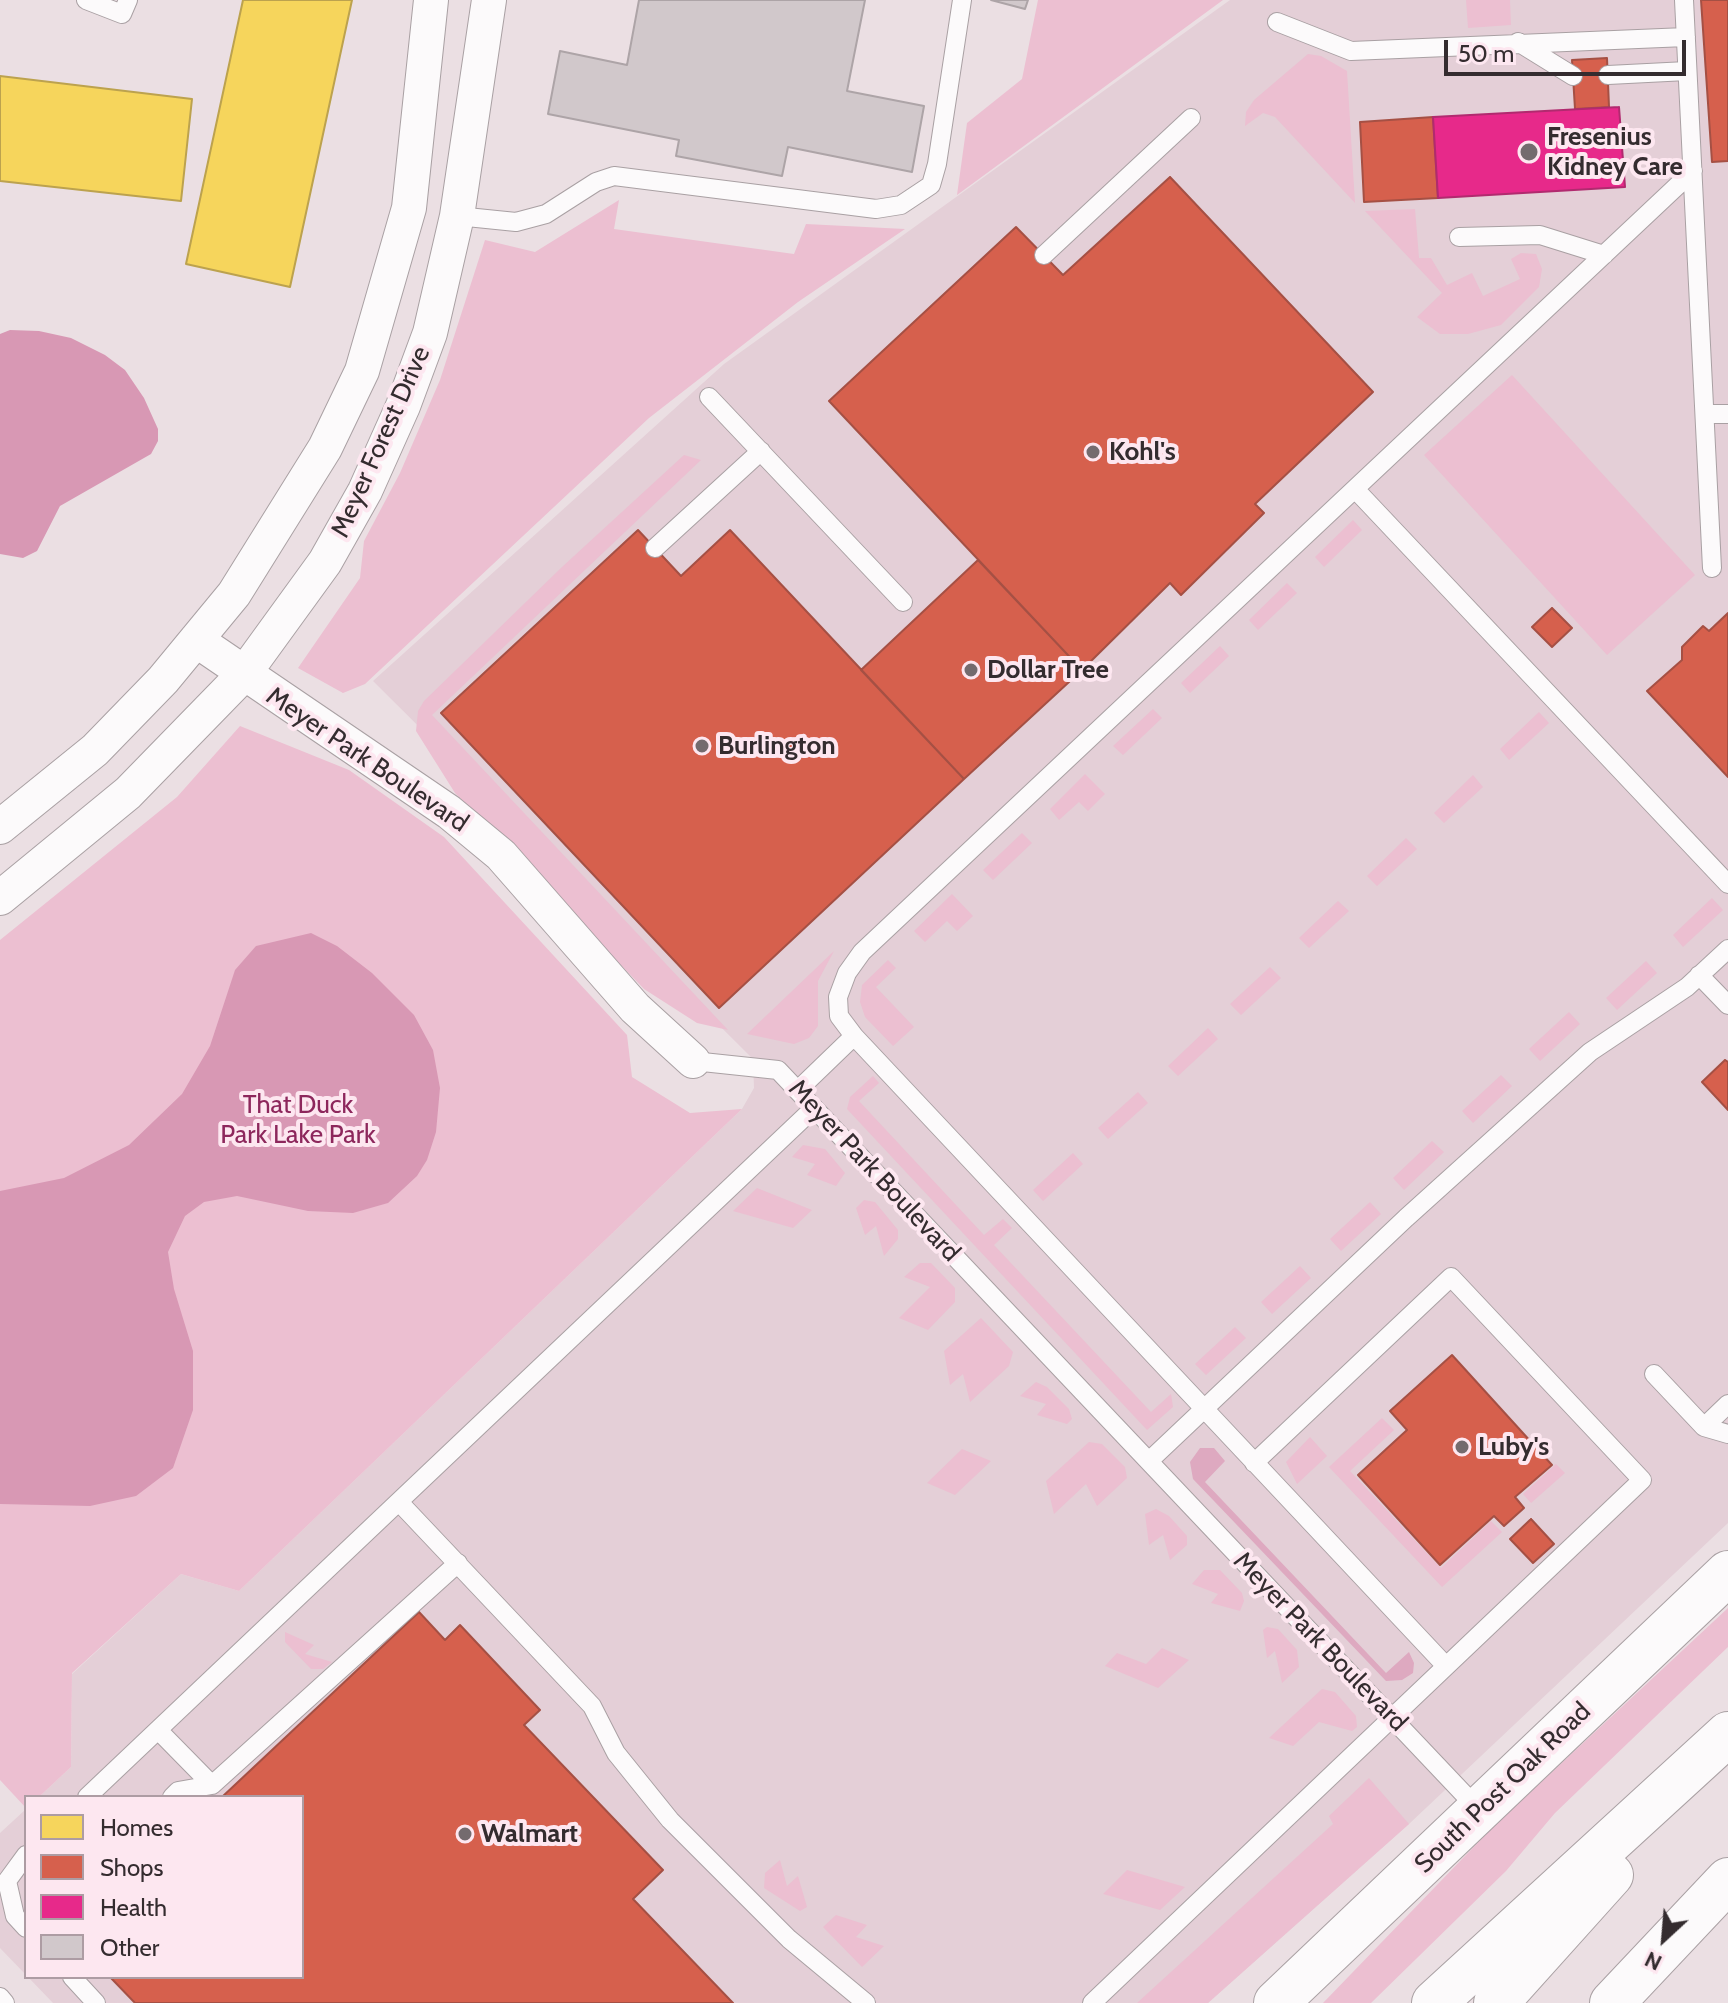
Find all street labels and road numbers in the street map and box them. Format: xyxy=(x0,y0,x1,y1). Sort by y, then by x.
street label: Meyer Forest Drive xyxy=(325,342,437,542)
street label: Meyer Park Boulevard xyxy=(260,681,474,839)
street label: Meyer Park Boulevard xyxy=(782,1074,966,1268)
street label: Meyer Park Boulevard xyxy=(1226,1546,1414,1738)
street label: South Post Oak Road xyxy=(1409,1696,1597,1880)

